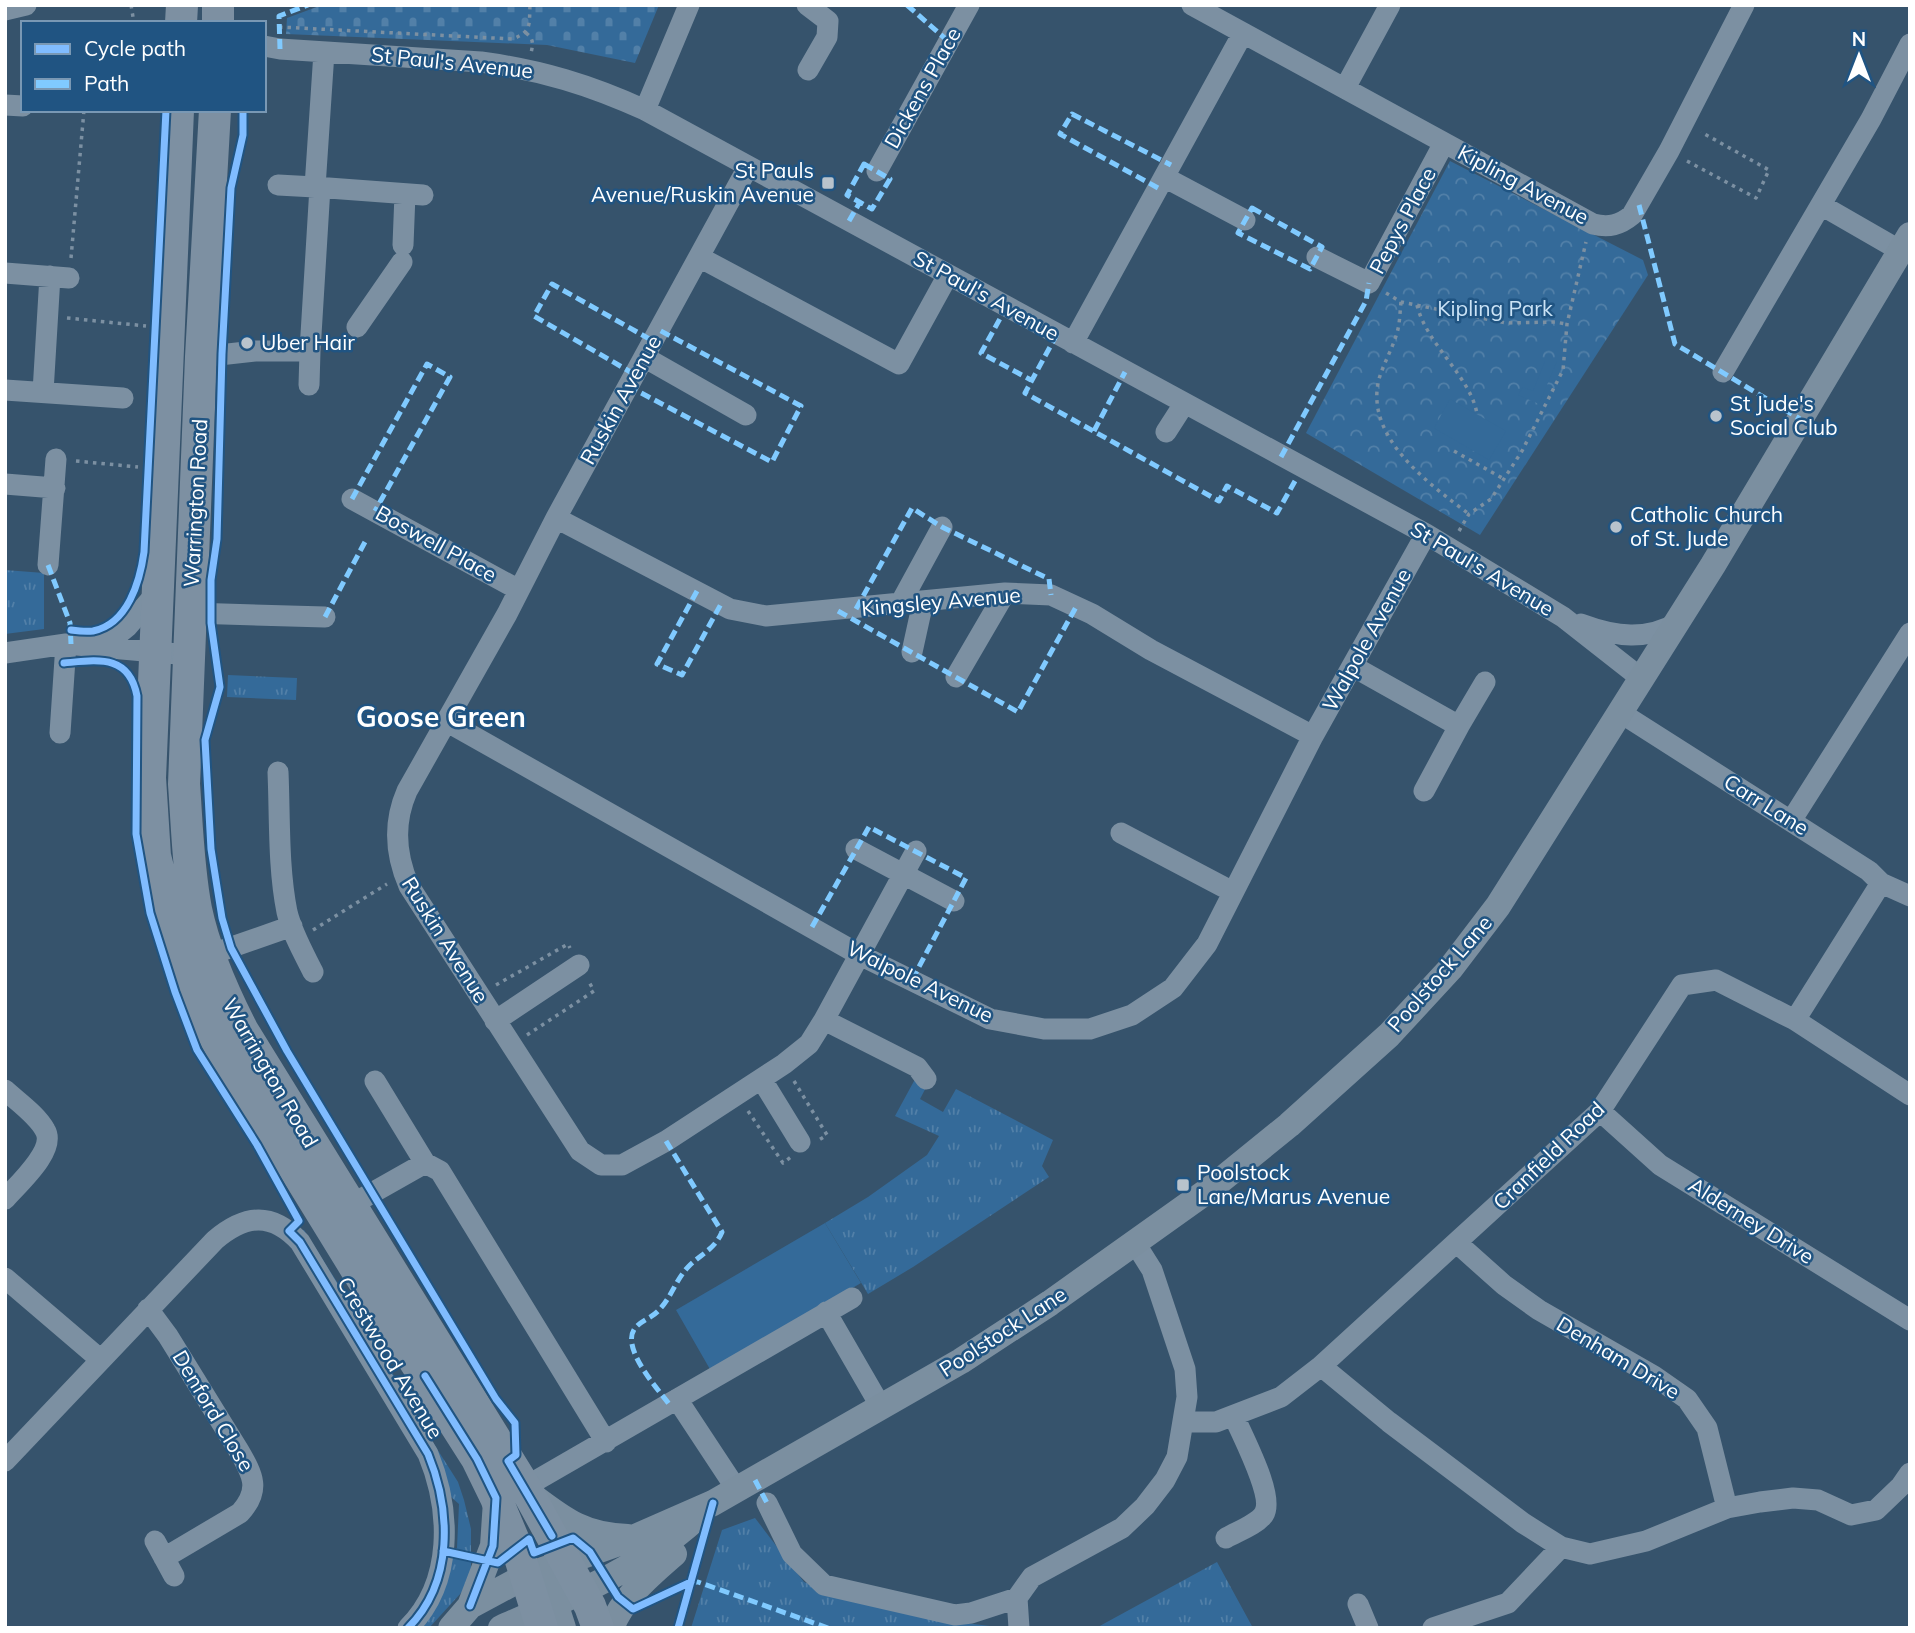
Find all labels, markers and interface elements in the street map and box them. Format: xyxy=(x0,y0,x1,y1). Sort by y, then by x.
legend xyxy=(21,21,266,112)
north arrow xyxy=(1824,21,1894,91)
street label: Dickens Place xyxy=(878,23,966,152)
text: N xyxy=(1852,27,1866,51)
text: Cycle path xyxy=(84,35,186,61)
street label: St Paul's Avenue xyxy=(370,41,534,83)
text: Path xyxy=(84,70,129,96)
street label: Kipling Avenue xyxy=(1454,139,1593,230)
place label: St Pauls Avenue/Ruskin Avenue xyxy=(591,157,814,207)
street label: Pepys Place xyxy=(1363,163,1441,278)
marker: St Pauls Avenue/Ruskin Avenue xyxy=(820,175,836,191)
street label: St Paul's Avenue xyxy=(909,244,1064,346)
park label: Kipling Park xyxy=(1437,295,1553,321)
place label: Uber Hair xyxy=(261,329,355,355)
street label: Ruskin Avenue xyxy=(574,330,666,469)
marker: Uber Hair xyxy=(239,335,255,351)
place label: St Jude's Social Club xyxy=(1730,390,1838,440)
marker: St Jude's Social Club xyxy=(1708,408,1724,424)
street label: Warrington Road xyxy=(178,418,212,588)
street label: Boswell Place xyxy=(371,499,502,587)
place label: Catholic Church of St. Jude xyxy=(1630,501,1783,551)
street label: St Paul's Avenue xyxy=(1406,515,1559,621)
marker: Catholic Church of St. Jude xyxy=(1608,519,1624,535)
street label: Walpole Avenue xyxy=(1316,564,1416,716)
street label: Kingsley Avenue xyxy=(860,581,1022,621)
district label: Goose Green xyxy=(356,699,526,734)
street label: Carr Lane xyxy=(1719,768,1814,840)
street label: Ruskin Avenue xyxy=(397,872,495,1007)
street label: Poolstock Lane xyxy=(1381,910,1497,1037)
street label: Walpole Avenue xyxy=(843,934,998,1028)
street label: Warrington Road xyxy=(217,993,324,1152)
street label: Cranfield Road xyxy=(1487,1096,1609,1215)
place label: Poolstock Lane/Marus Avenue xyxy=(1197,1159,1390,1209)
street label: Alderney Drive xyxy=(1684,1171,1819,1269)
marker: Poolstock Lane/Marus Avenue xyxy=(1175,1177,1191,1193)
street label: Crestwood Avenue xyxy=(332,1272,449,1443)
street label: Poolstock Lane xyxy=(934,1280,1071,1382)
street label: Denham Drive xyxy=(1552,1310,1685,1404)
street label: Denford Close xyxy=(167,1345,260,1476)

